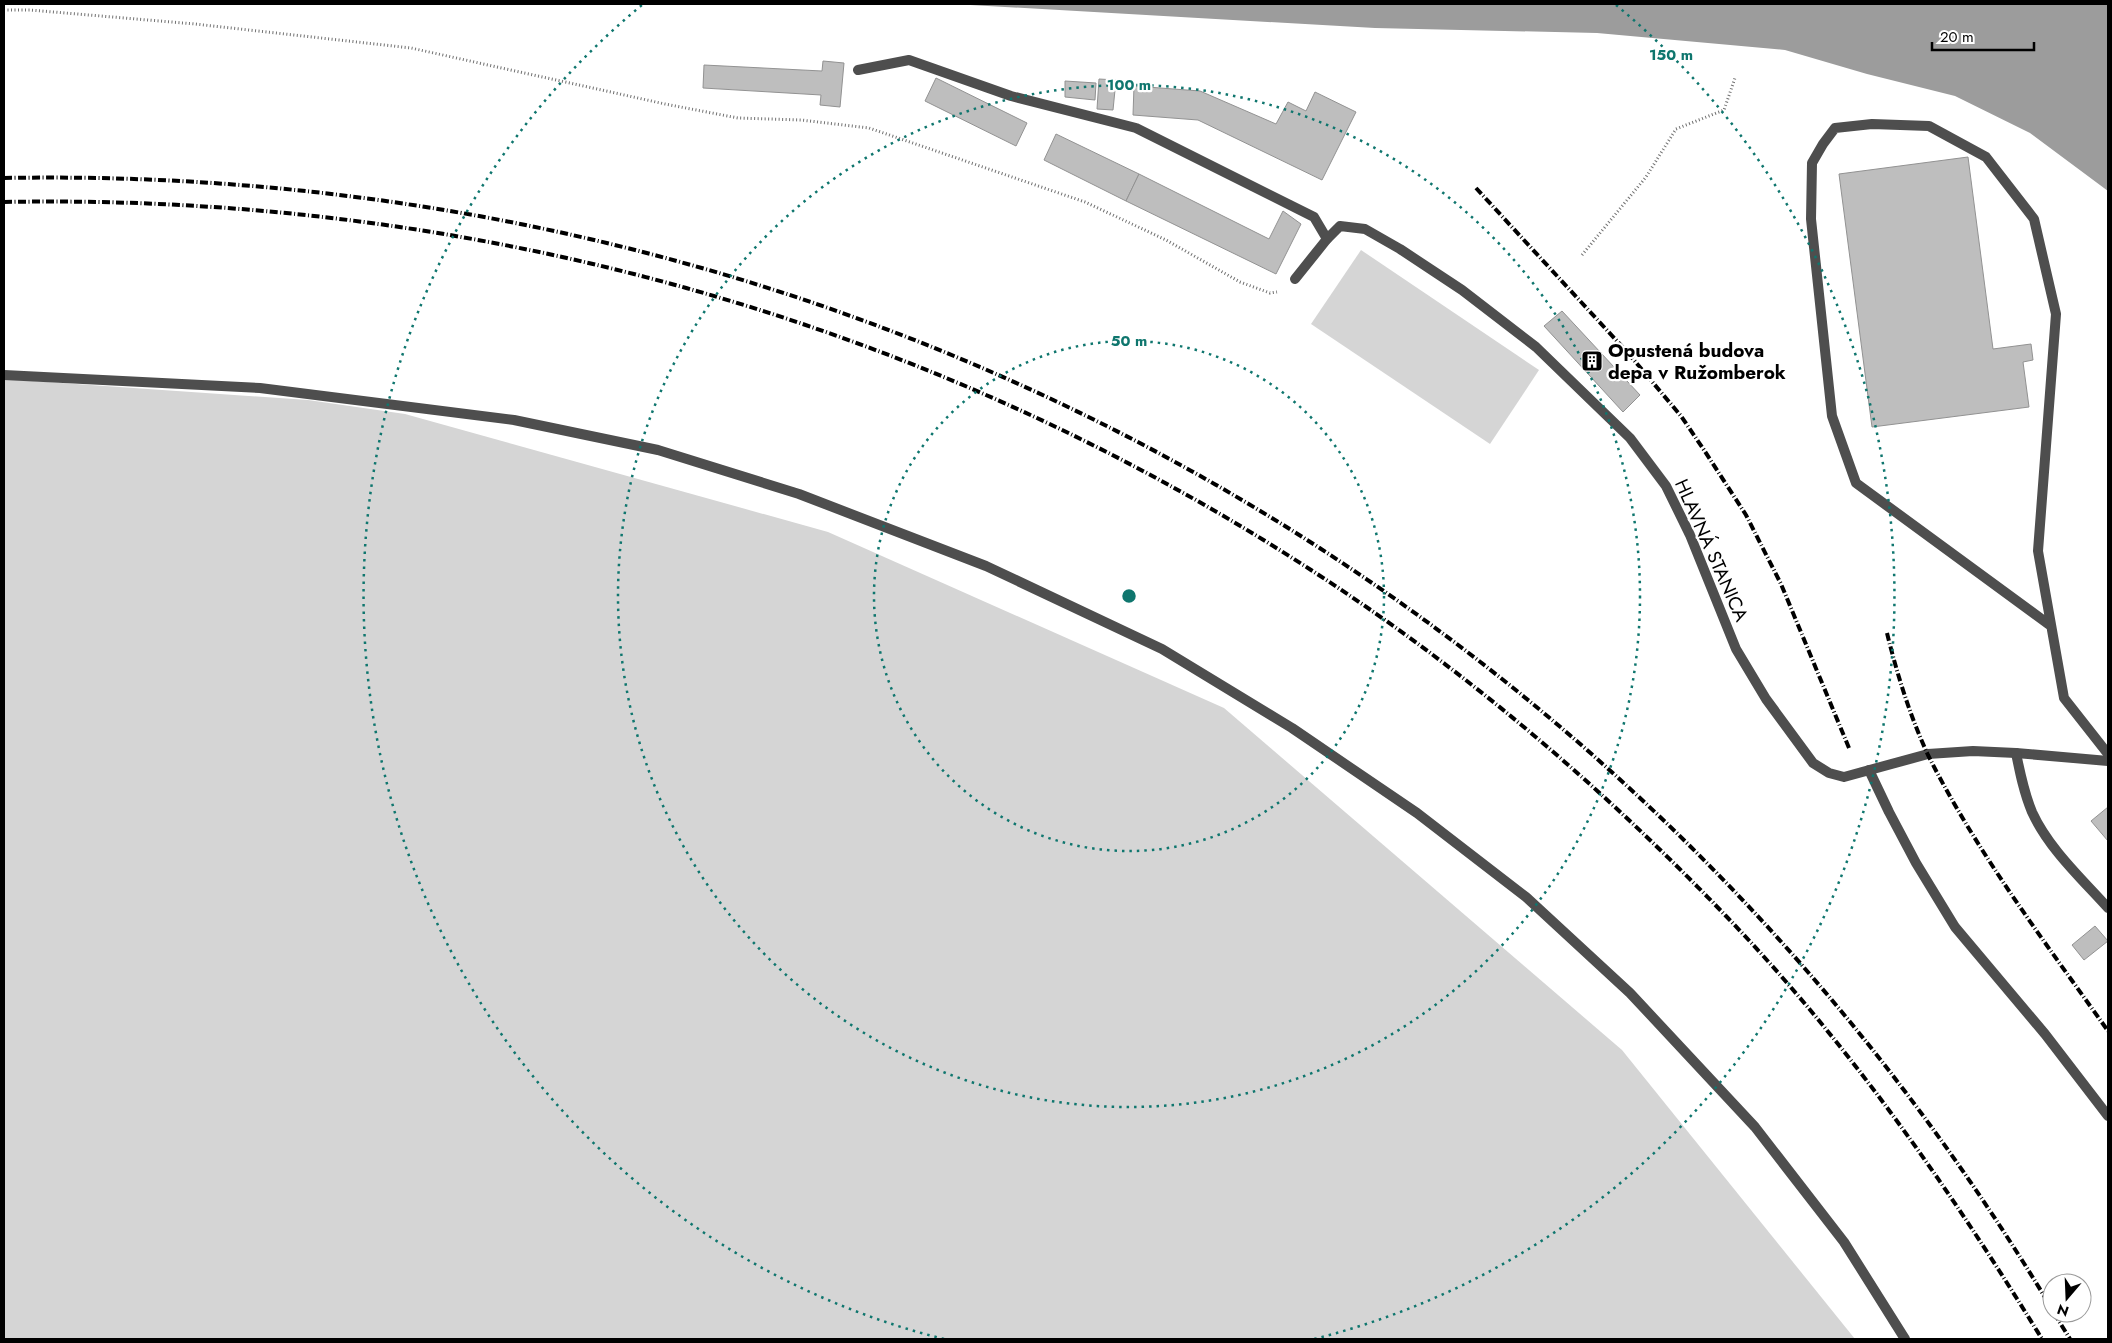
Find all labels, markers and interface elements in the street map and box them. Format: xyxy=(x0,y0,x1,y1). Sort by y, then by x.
scale bar xyxy=(1932,20,2034,52)
text: 20 m xyxy=(1940,26,1974,48)
text: 150 m xyxy=(1649,44,1693,66)
text: 100 m xyxy=(1107,74,1151,96)
text: 50 m xyxy=(1111,330,1147,352)
place label: Opustená budova depa v Ružomberok xyxy=(1608,337,1786,386)
building icon: Opustená budova depa v Ružomberok xyxy=(1580,349,1604,373)
street label: HLAVNÁ STANICA xyxy=(1668,475,1755,626)
centre of rings xyxy=(1120,587,1138,605)
north arrow xyxy=(2042,1273,2092,1323)
text: N xyxy=(2054,1299,2071,1322)

